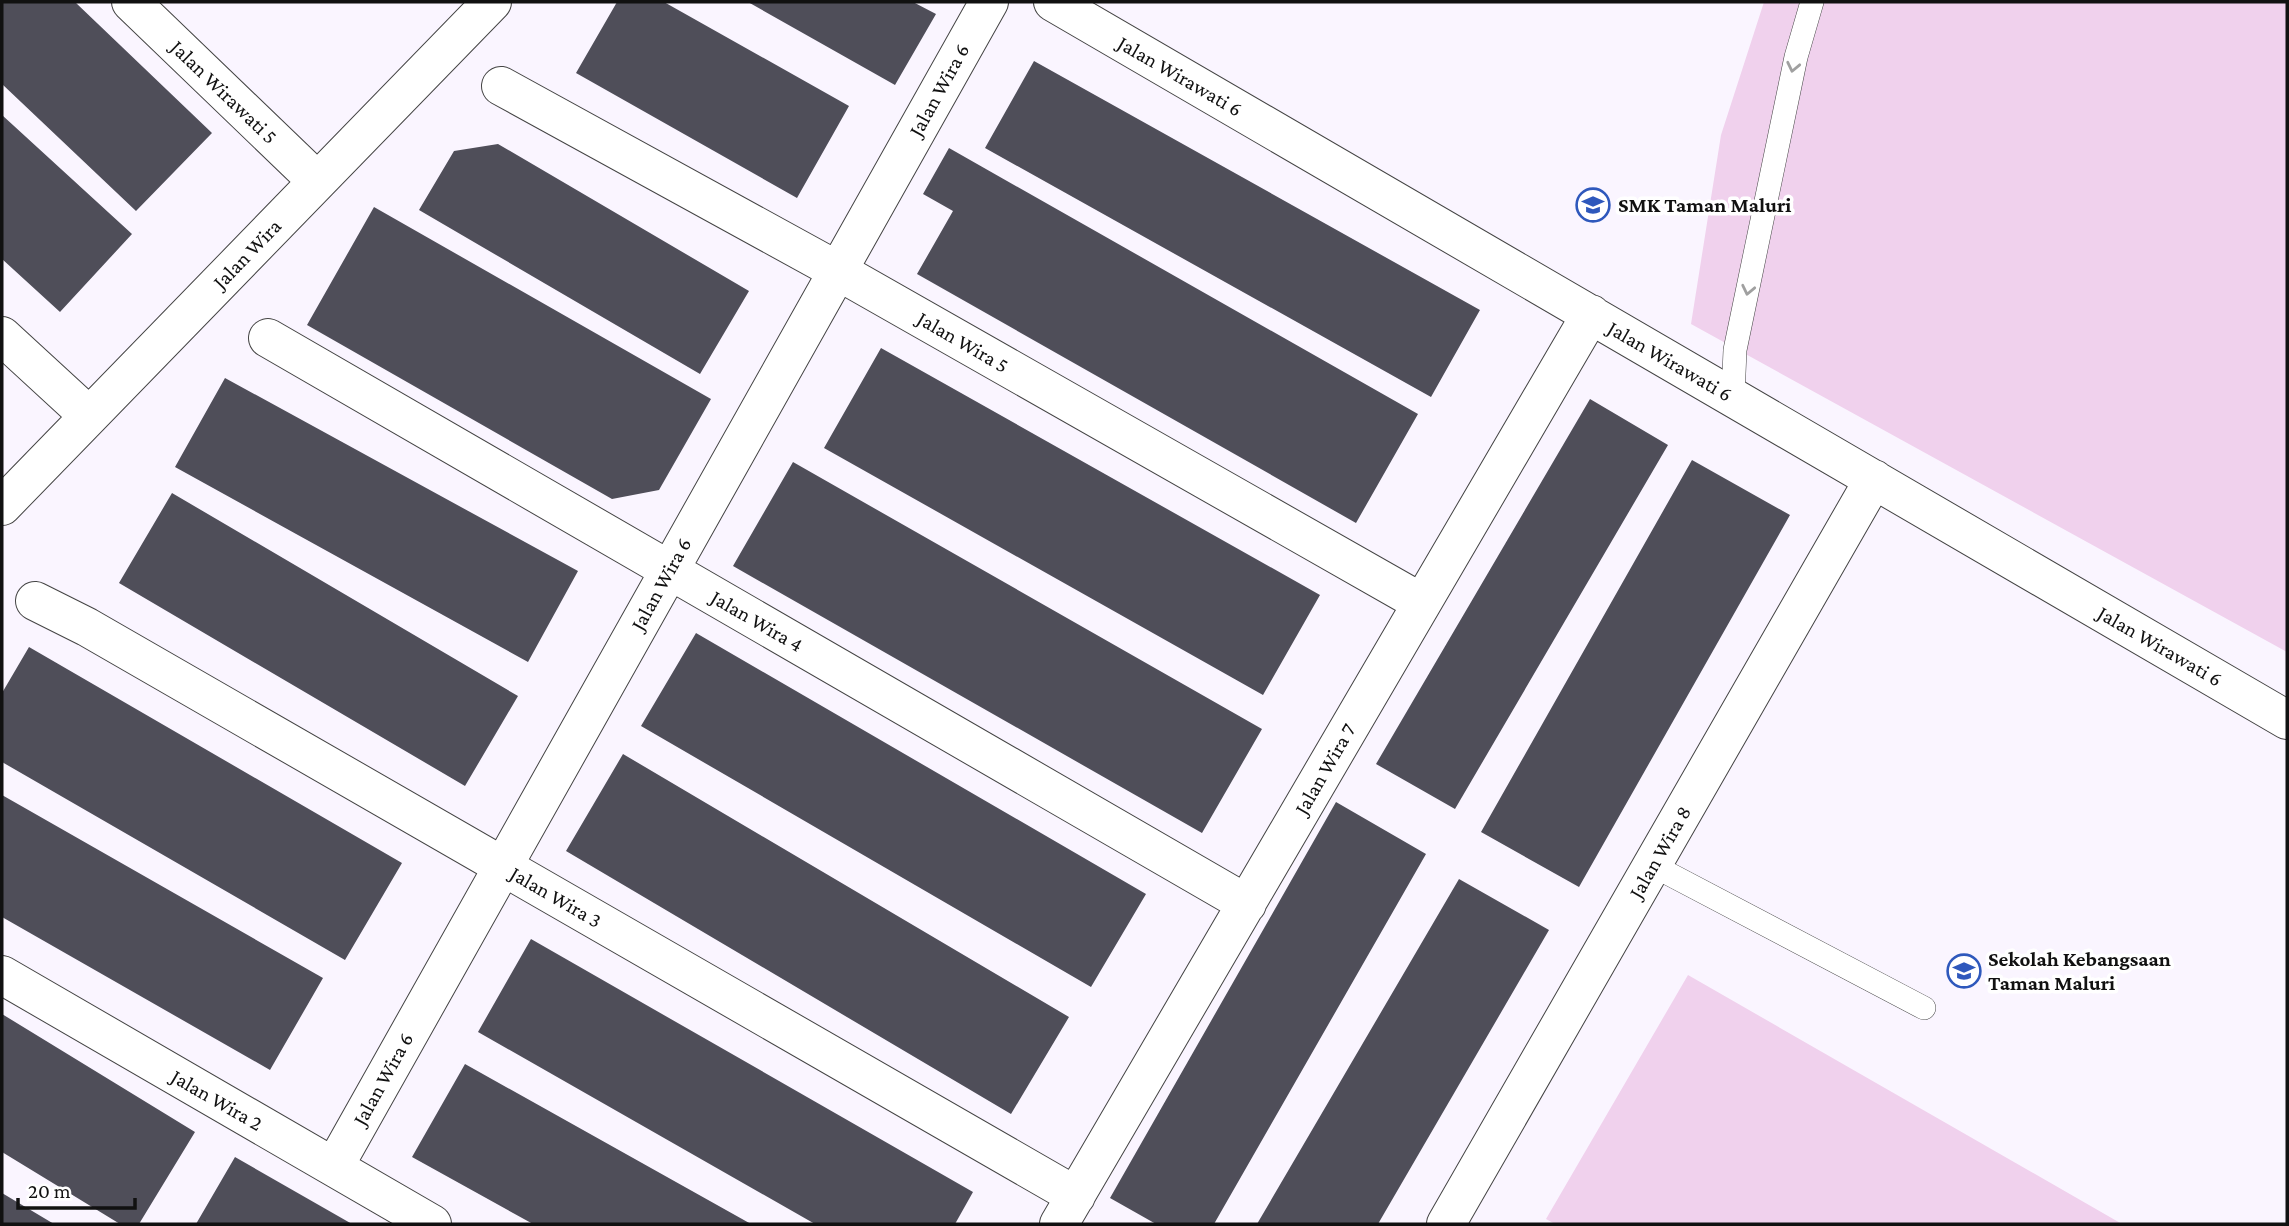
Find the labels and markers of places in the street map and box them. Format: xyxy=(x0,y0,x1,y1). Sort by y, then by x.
school or university icon: SMK Taman Maluri xyxy=(1574,186,1612,224)
place label: SMK Taman Maluri xyxy=(1618,193,1791,217)
place label: Sekolah Kebangsaan Taman Maluri xyxy=(1988,947,2171,995)
school or university icon: Sekolah Kebangsaan Taman Maluri xyxy=(1945,952,1983,990)

